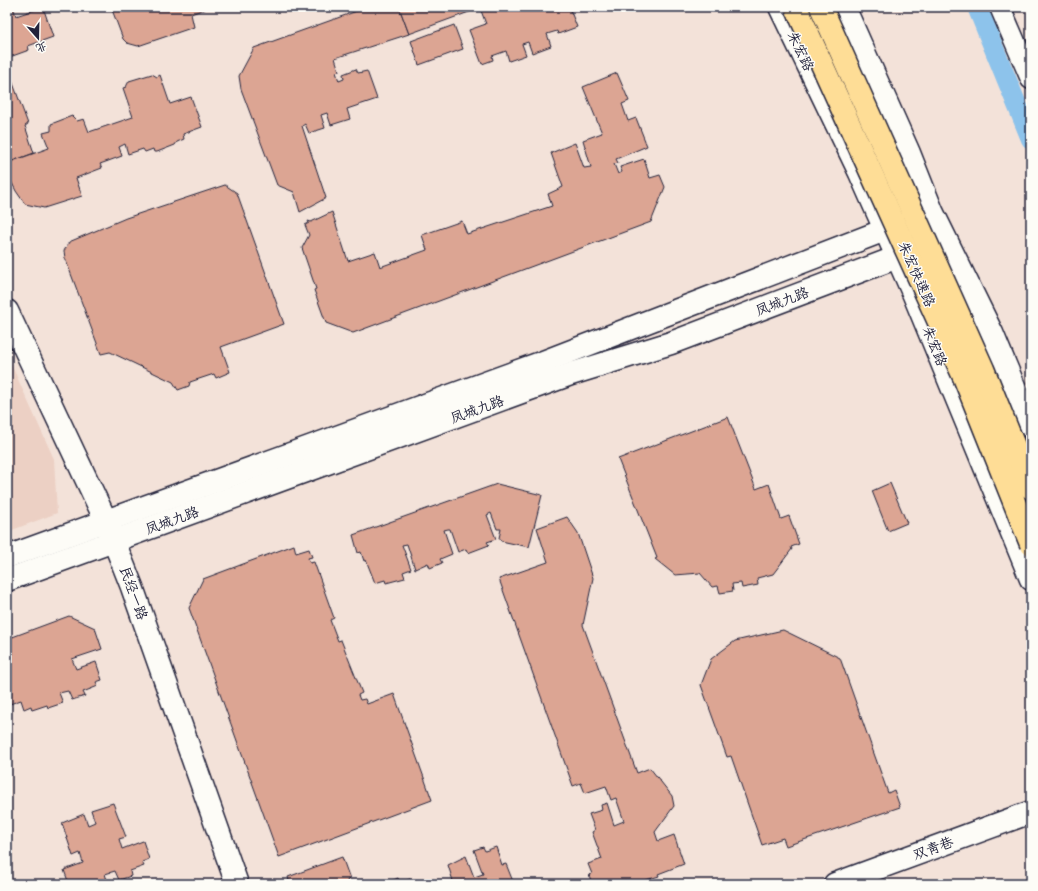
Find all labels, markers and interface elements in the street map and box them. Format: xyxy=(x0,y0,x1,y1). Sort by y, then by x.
north arrow xyxy=(18,18,58,58)
street label: 朱宏路 xyxy=(784,29,817,74)
text: 北 xyxy=(34,39,49,55)
street label: 朱宏快速路 xyxy=(895,239,939,310)
street label: 凤城九路 xyxy=(753,283,811,319)
street label: 朱宏路 xyxy=(919,324,950,369)
street label: 凤城九路 xyxy=(448,392,506,427)
street label: 凤城九路 xyxy=(143,503,201,538)
street label: 民经一路 xyxy=(116,564,151,622)
street label: 双青巷 xyxy=(911,833,957,864)

